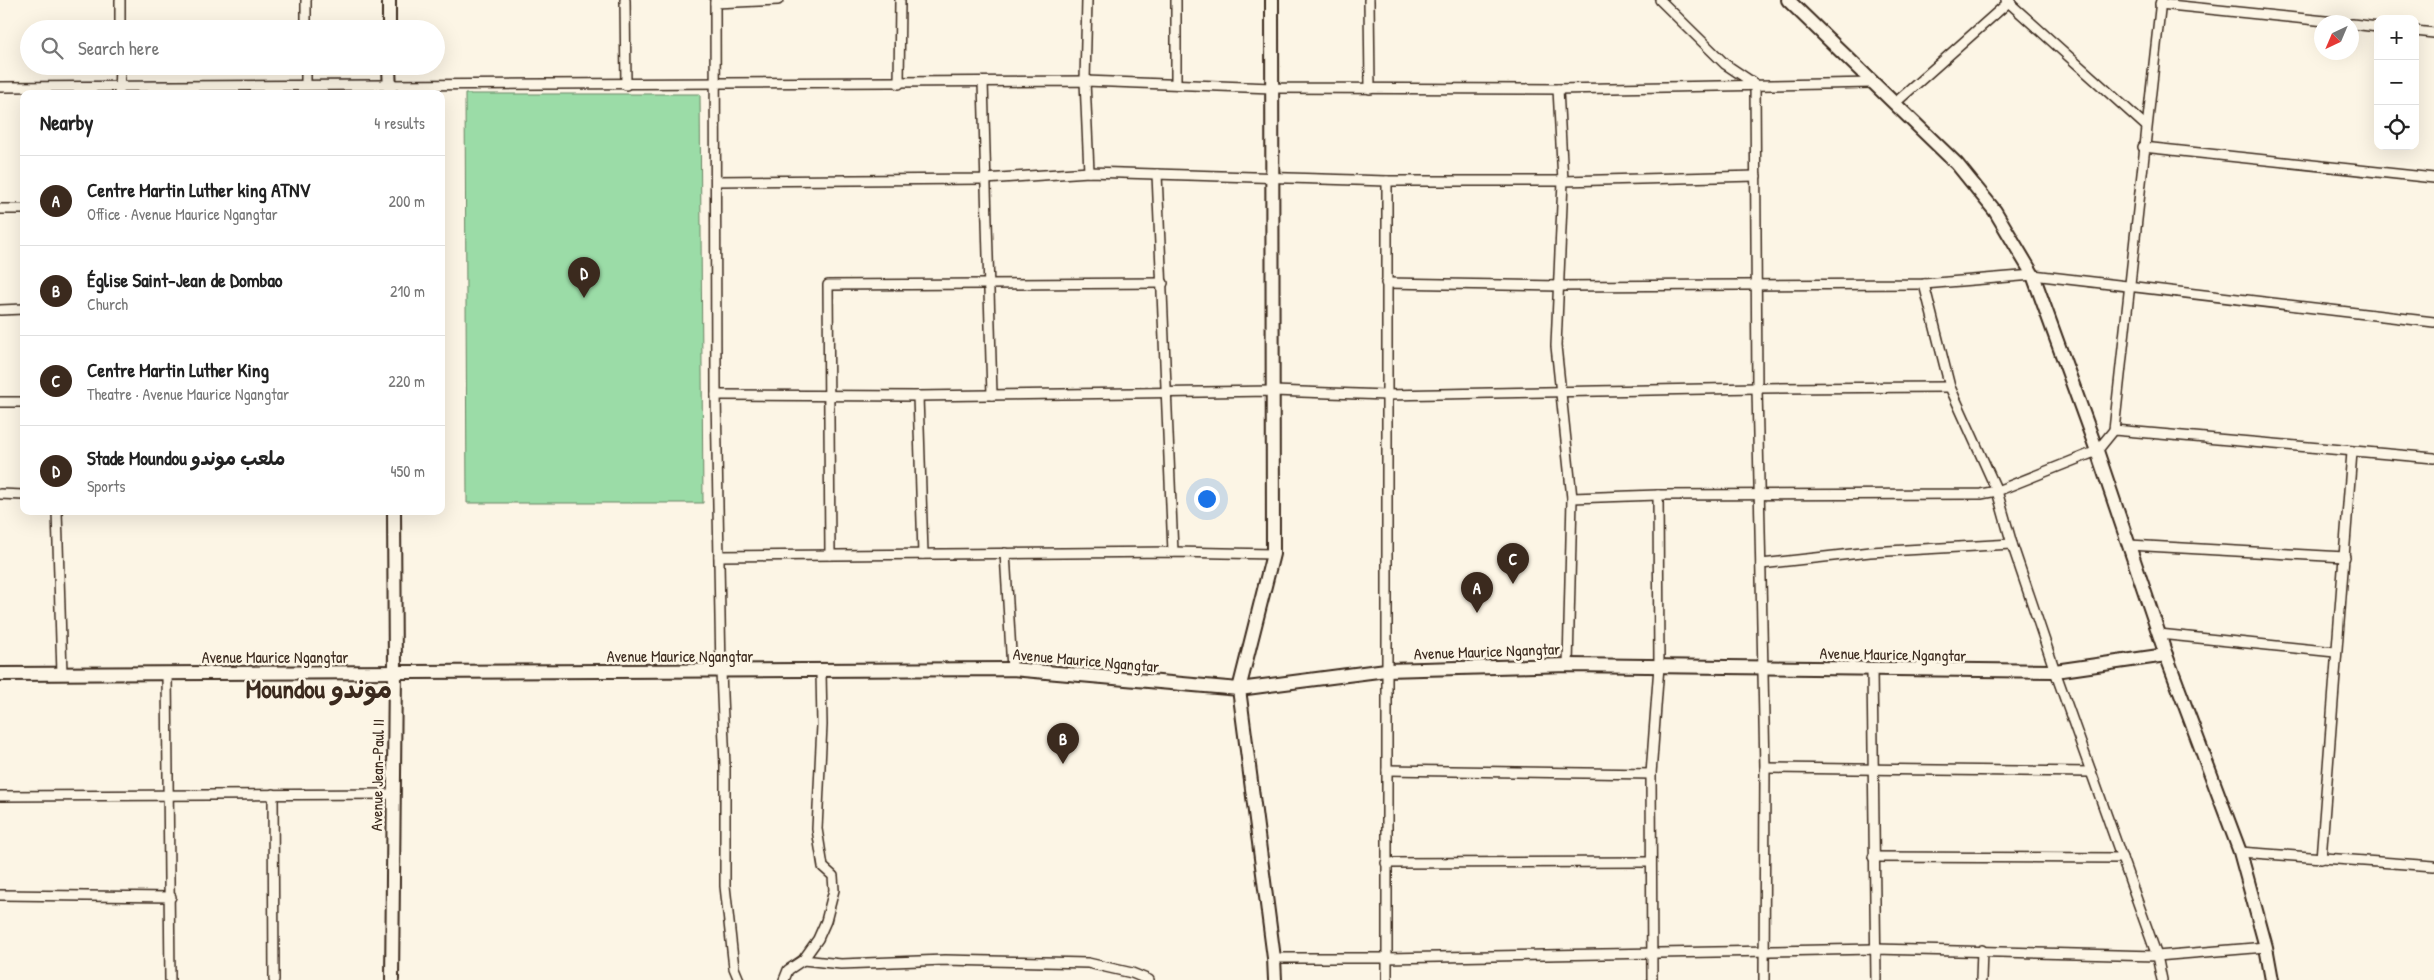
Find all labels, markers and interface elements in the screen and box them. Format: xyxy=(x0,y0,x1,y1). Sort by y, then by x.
north arrow xyxy=(2314,15,2359,60)
map controls xyxy=(2374,15,2419,150)
button: + xyxy=(2374,15,2419,60)
search box xyxy=(20,20,445,75)
icon: search xyxy=(38,34,66,62)
text: Search here xyxy=(78,35,159,61)
button: − xyxy=(2374,60,2419,105)
button: locate xyxy=(2374,105,2419,150)
text: Nearby xyxy=(40,108,93,137)
text: 4 results xyxy=(374,112,425,134)
text: Centre Martin Luther king ATNV xyxy=(87,177,310,203)
text: A xyxy=(52,190,60,212)
text: 200 m xyxy=(389,190,425,212)
text: Office · Avenue Maurice Ngangtar xyxy=(87,203,278,225)
pin: D xyxy=(568,257,600,298)
text: Église Saint-Jean de Dombao xyxy=(87,267,283,293)
text: B xyxy=(52,280,60,302)
text: 210 m xyxy=(390,280,425,302)
text: Church xyxy=(87,293,128,315)
text: Centre Martin Luther King xyxy=(87,357,269,383)
text: C xyxy=(52,370,60,392)
text: 220 m xyxy=(388,370,425,392)
text: Theatre · Avenue Maurice Ngangtar xyxy=(87,383,289,405)
text: Stade Moundou ملعب موندو xyxy=(87,445,285,471)
text: D xyxy=(52,460,60,482)
text: 450 m xyxy=(391,460,425,482)
text: Sports xyxy=(87,475,125,497)
your location xyxy=(1194,486,1220,512)
pin: C xyxy=(1497,543,1529,584)
pin: A xyxy=(1461,572,1493,613)
street label: Avenue Maurice Ngangtar xyxy=(1413,637,1561,665)
street label: Avenue Maurice Ngangtar xyxy=(1819,642,1967,666)
street label: Avenue Maurice Ngangtar xyxy=(1012,643,1160,677)
street label: Avenue Maurice Ngangtar xyxy=(607,645,753,667)
street label: Avenue Maurice Ngangtar xyxy=(202,646,348,668)
district label: Moundou موندو xyxy=(246,671,392,706)
street label: Avenue Jean-Paul II xyxy=(365,719,389,831)
pin: B xyxy=(1047,723,1079,764)

